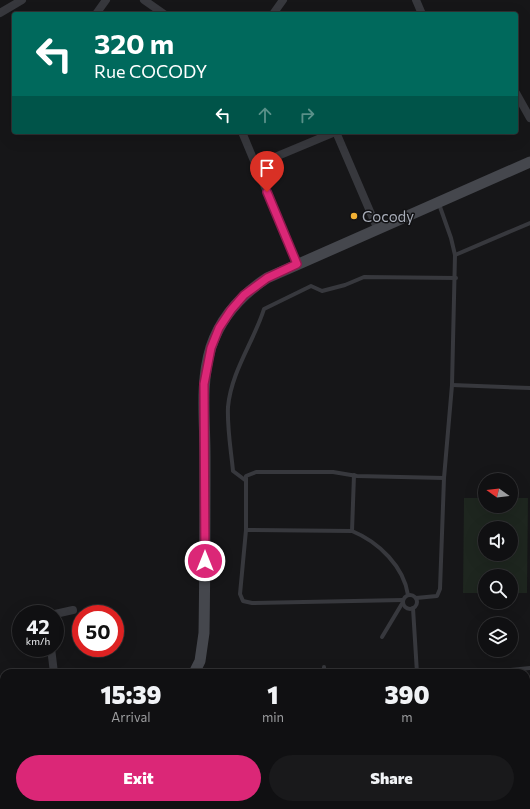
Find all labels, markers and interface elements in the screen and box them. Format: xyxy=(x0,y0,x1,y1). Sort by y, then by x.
text: 320 m xyxy=(94,26,174,60)
icon: left xyxy=(28,28,80,80)
text: Rue COCODY xyxy=(94,60,207,82)
icon: left xyxy=(212,104,234,126)
icon: ahead xyxy=(254,104,276,126)
icon: right xyxy=(296,104,318,126)
pin xyxy=(250,151,284,192)
icon: arrive xyxy=(256,157,278,179)
place label: Cocody xyxy=(362,207,414,225)
marker: Cocody xyxy=(349,211,359,221)
north arrow xyxy=(478,473,518,513)
map controls xyxy=(478,473,518,657)
button: sound xyxy=(478,521,518,561)
position arrow xyxy=(184,540,226,582)
button: search xyxy=(478,569,518,609)
speed limit sign: 50 xyxy=(72,605,124,657)
text: 42 xyxy=(26,614,50,638)
button: layers xyxy=(478,617,518,657)
text: km/h xyxy=(26,635,50,647)
text: 15:39 xyxy=(100,680,162,709)
text: 1 xyxy=(267,680,279,709)
text: 390 xyxy=(384,680,430,709)
text: Arrival xyxy=(111,709,151,725)
text: min xyxy=(262,709,284,725)
text: m xyxy=(401,709,413,725)
button: Exit xyxy=(16,755,261,801)
button: Share xyxy=(269,755,514,801)

